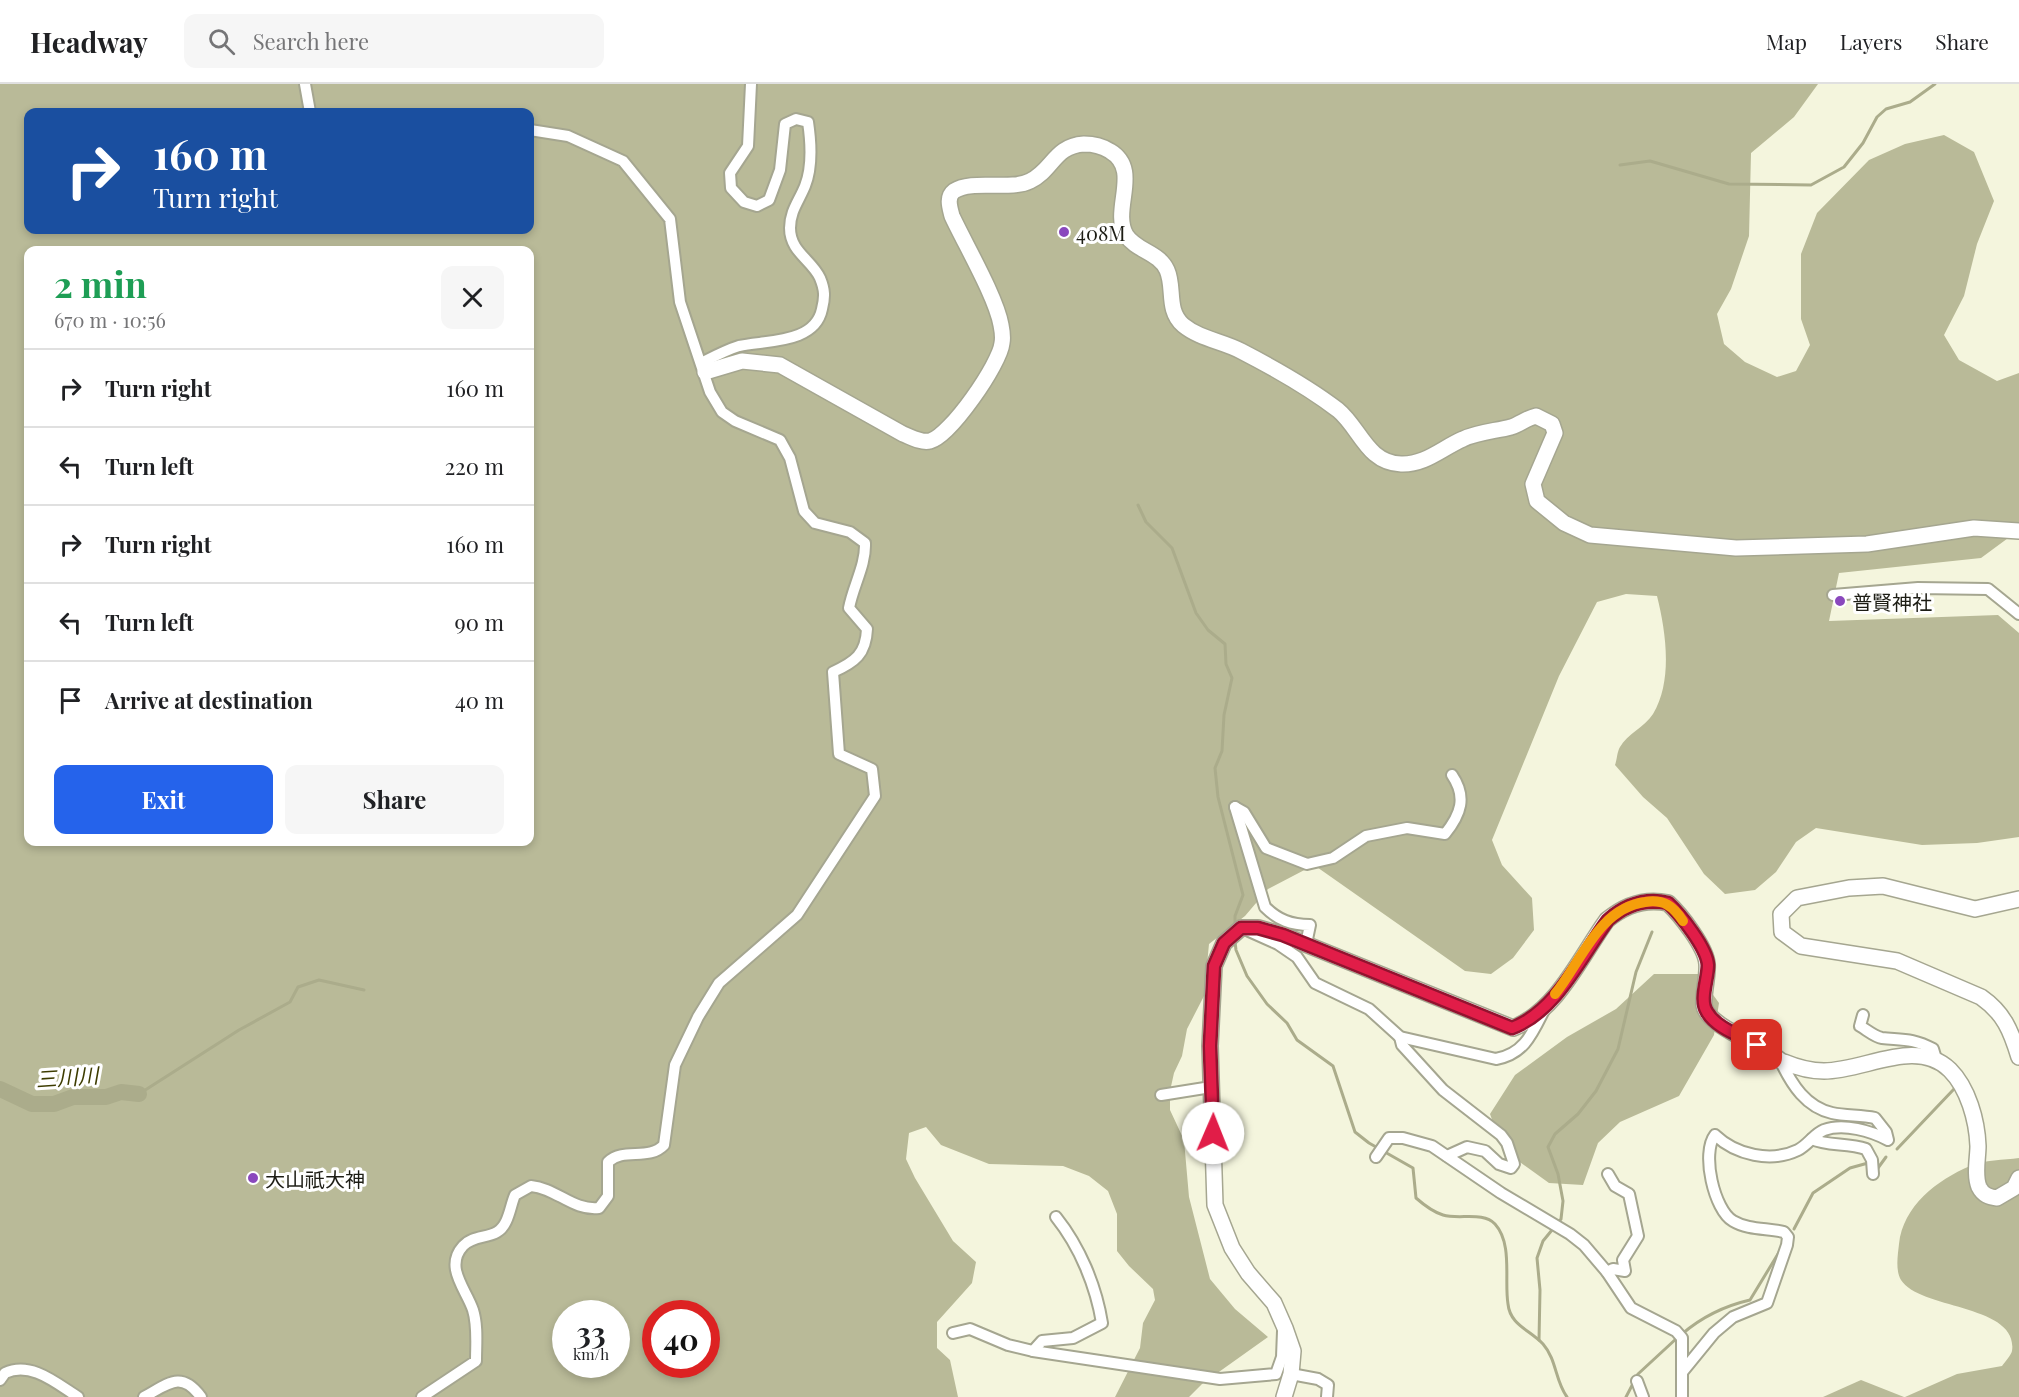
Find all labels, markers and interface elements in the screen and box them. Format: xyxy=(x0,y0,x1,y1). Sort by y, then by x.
search box xyxy=(184,14,604,68)
text: Headway xyxy=(30,23,148,60)
icon: search xyxy=(205,25,238,58)
text: Search here xyxy=(253,26,369,56)
text: Map xyxy=(1766,27,1807,55)
text: Layers xyxy=(1840,27,1902,55)
text: Share xyxy=(1935,27,1989,55)
text: 160 m xyxy=(153,125,268,181)
icon: right xyxy=(54,132,132,210)
text: Turn right xyxy=(153,179,278,215)
place label: 408M xyxy=(1076,219,1126,246)
marker: 408M xyxy=(1057,225,1071,239)
text: 2 min xyxy=(54,259,147,307)
button: close xyxy=(441,266,504,329)
text: 670 m · 10:56 xyxy=(54,306,166,333)
icon: right xyxy=(54,372,87,405)
text: Turn right xyxy=(105,373,211,403)
text: 160 m xyxy=(446,373,504,403)
icon: left xyxy=(54,450,87,483)
text: Turn left xyxy=(105,451,194,481)
text: 220 m xyxy=(445,451,504,481)
icon: right xyxy=(54,528,87,561)
text: Turn right xyxy=(105,529,211,559)
text: 160 m xyxy=(446,529,504,559)
place label: 普賢神社 xyxy=(1852,588,1932,615)
marker: 普賢神社 xyxy=(1833,594,1847,608)
icon: left xyxy=(54,606,87,639)
text: Turn left xyxy=(105,607,194,637)
text: 90 m xyxy=(455,607,504,637)
icon: arrive xyxy=(54,684,87,717)
text: Arrive at destination xyxy=(105,685,313,715)
text: 40 m xyxy=(455,685,504,715)
button: Exit xyxy=(54,765,273,834)
button: Share xyxy=(285,765,504,834)
pin xyxy=(1731,1019,1782,1070)
icon: arrive xyxy=(1740,1028,1773,1061)
water label: 三川川 xyxy=(35,1060,101,1092)
position arrow xyxy=(1181,1101,1245,1165)
place label: 大山祇大神 xyxy=(265,1165,365,1192)
marker: 大山祇大神 xyxy=(246,1171,260,1185)
speed limit sign: 40 xyxy=(642,1300,720,1378)
text: 33 xyxy=(576,1312,606,1352)
text: km/h xyxy=(573,1344,609,1364)

